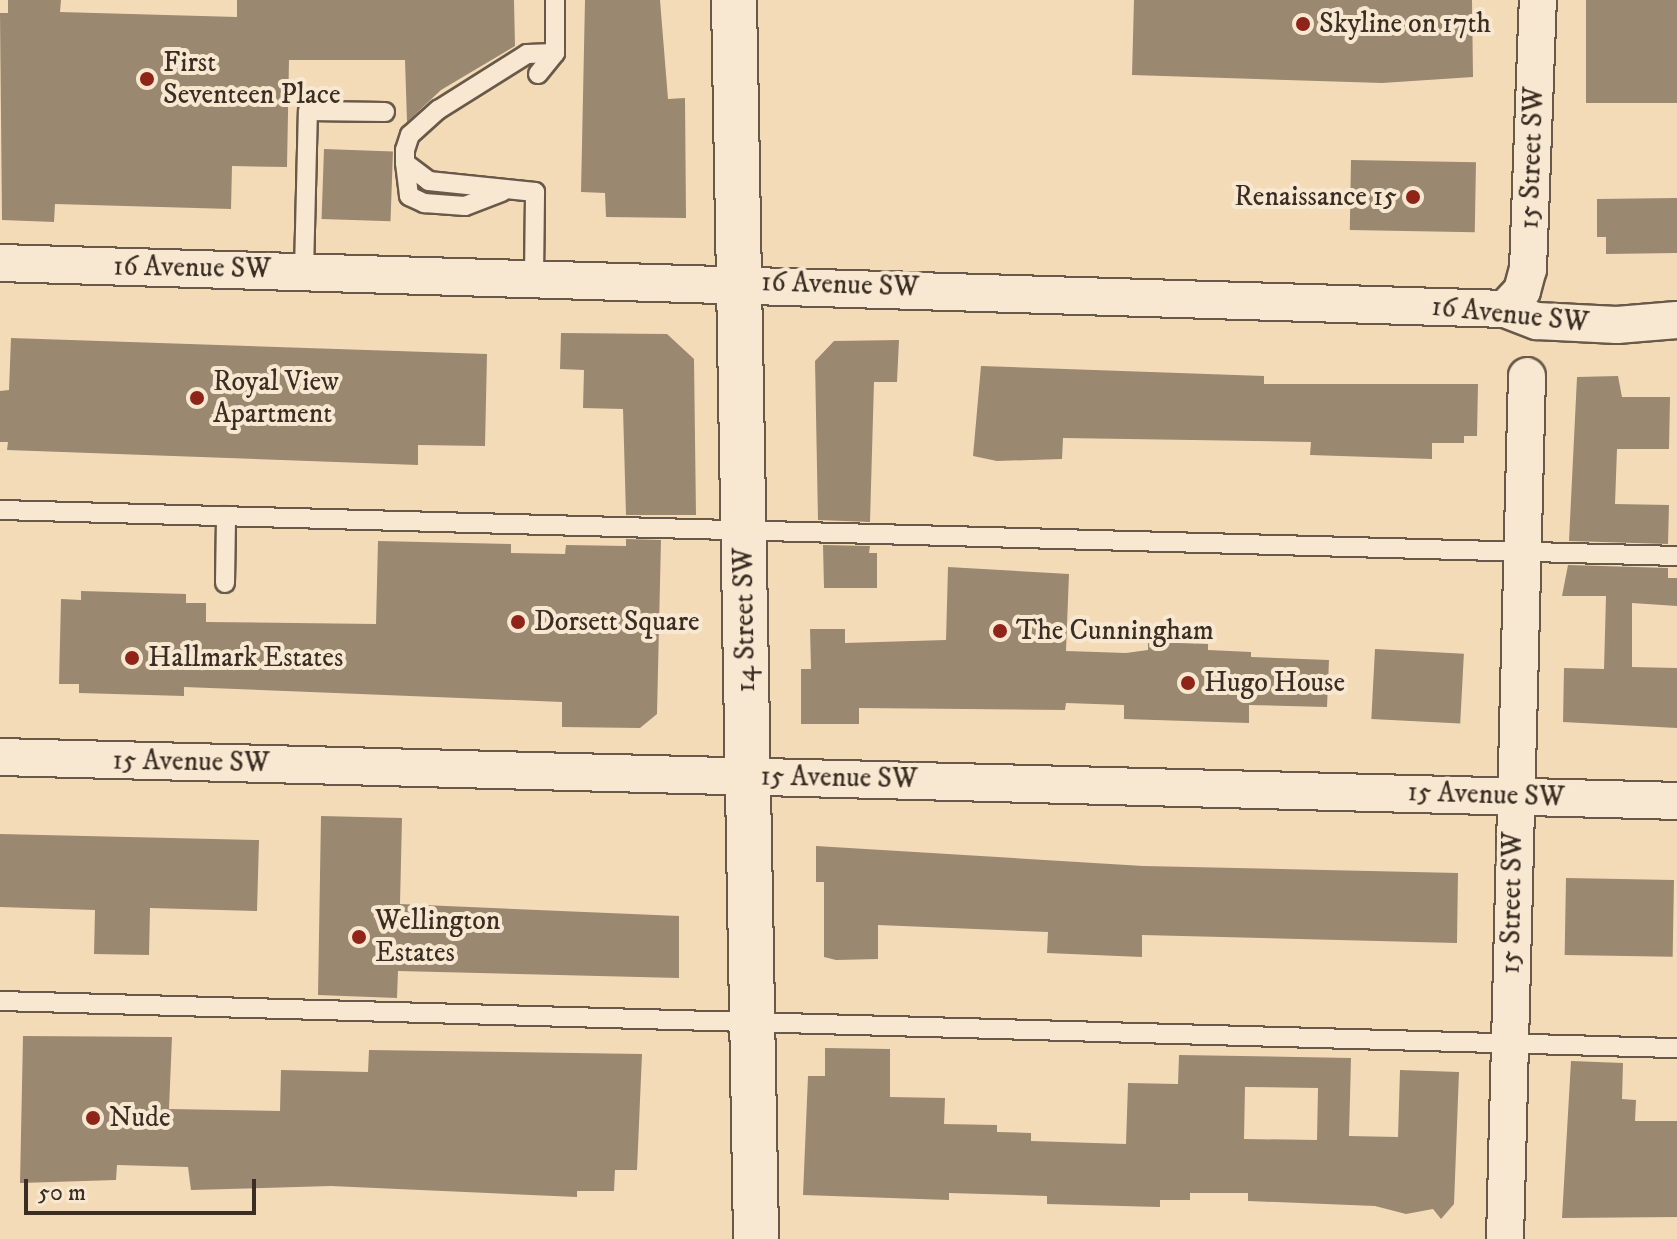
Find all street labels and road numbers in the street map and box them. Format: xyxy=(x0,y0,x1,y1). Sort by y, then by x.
street label: 15 Street SW xyxy=(1513,86,1551,230)
street label: 16 Avenue SW xyxy=(113,250,271,286)
street label: 16 Avenue SW xyxy=(761,265,919,305)
street label: 16 Avenue SW xyxy=(1430,290,1590,340)
street label: 14 Street SW xyxy=(727,547,763,693)
street label: 15 Avenue SW xyxy=(112,744,270,780)
street label: 15 Avenue SW xyxy=(760,760,918,796)
street label: 15 Avenue SW xyxy=(1407,775,1565,815)
street label: 15 Street SW xyxy=(1494,831,1530,975)

